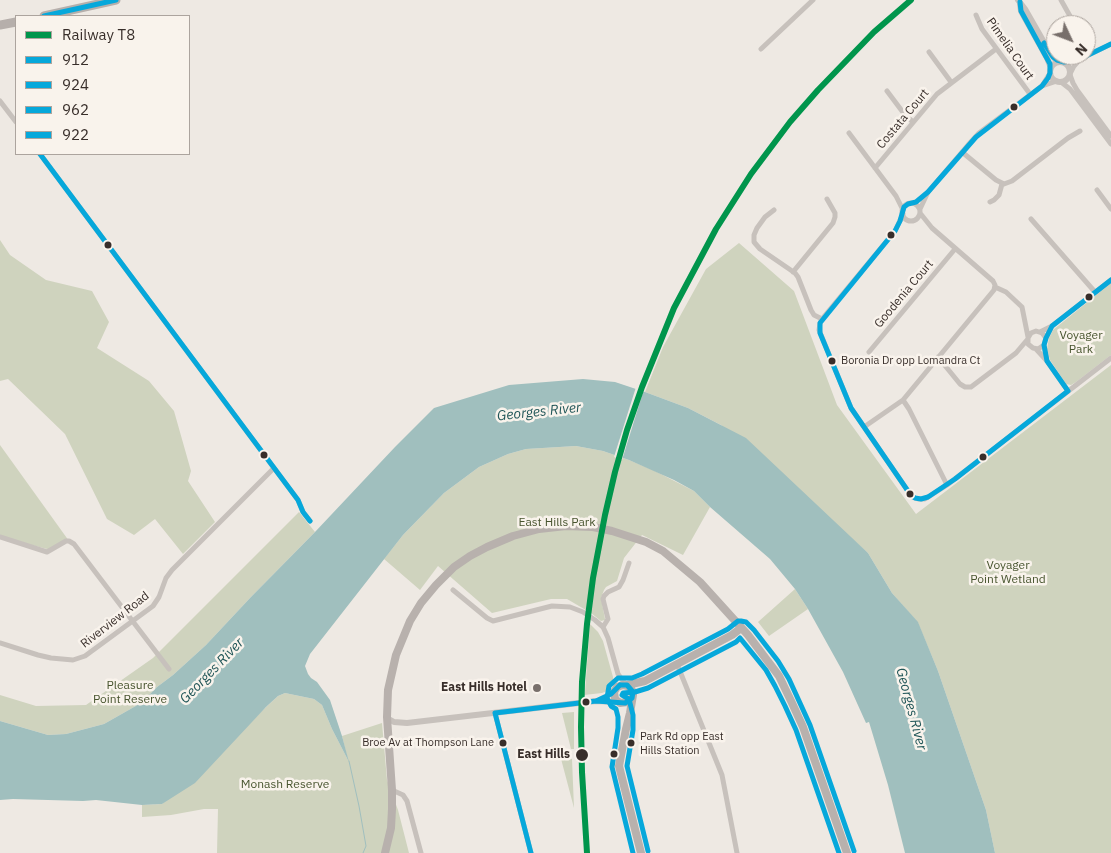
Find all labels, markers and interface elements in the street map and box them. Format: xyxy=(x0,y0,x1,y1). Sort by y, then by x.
legend xyxy=(15,15,190,155)
street label: Pimelia Court xyxy=(983,15,1037,83)
north arrow xyxy=(1046,15,1096,65)
text: Railway T8 xyxy=(62,25,135,44)
text: N xyxy=(1071,40,1091,59)
text: 912 xyxy=(62,50,89,69)
text: 924 xyxy=(62,75,89,94)
street label: Costata Court xyxy=(874,86,932,152)
text: 962 xyxy=(62,100,89,119)
unlabelled marker xyxy=(1009,102,1019,112)
text: 922 xyxy=(62,125,89,144)
unlabelled marker xyxy=(886,230,896,240)
unlabelled marker xyxy=(103,240,113,250)
street label: Goodenia Court xyxy=(871,257,937,331)
unlabelled marker xyxy=(1084,292,1094,302)
park label: Voyager Park xyxy=(1059,329,1103,357)
place label: Boronia Dr opp Lomandra Ct xyxy=(841,354,980,368)
marker: Boronia Dr opp Lomandra Ct xyxy=(827,356,837,366)
water label: Georges River xyxy=(496,399,582,425)
unlabelled marker xyxy=(259,450,269,460)
unlabelled marker xyxy=(978,452,988,462)
unlabelled marker xyxy=(905,489,915,499)
park label: East Hills Park xyxy=(518,516,596,530)
park label: Voyager Point Wetland xyxy=(970,559,1046,587)
street label: Riverview Road xyxy=(78,589,152,651)
water label: Georges River xyxy=(177,635,247,707)
water label: Georges River xyxy=(892,666,930,752)
park label: Pleasure Point Reserve xyxy=(93,679,167,707)
place label: East Hills Hotel xyxy=(441,681,527,695)
marker: East Hills Hotel xyxy=(531,682,543,694)
unlabelled marker xyxy=(581,697,591,707)
place label: Park Rd opp East Hills Station xyxy=(640,730,724,756)
place label: Broe Av at Thompson Lane xyxy=(362,736,494,750)
marker: Broe Av at Thompson Lane xyxy=(498,738,508,748)
marker: Park Rd opp East Hills Station xyxy=(626,738,636,748)
marker: East Hills xyxy=(574,747,590,763)
place label: East Hills xyxy=(517,748,570,762)
unlabelled marker xyxy=(609,749,619,759)
park label: Monash Reserve xyxy=(241,778,329,792)

